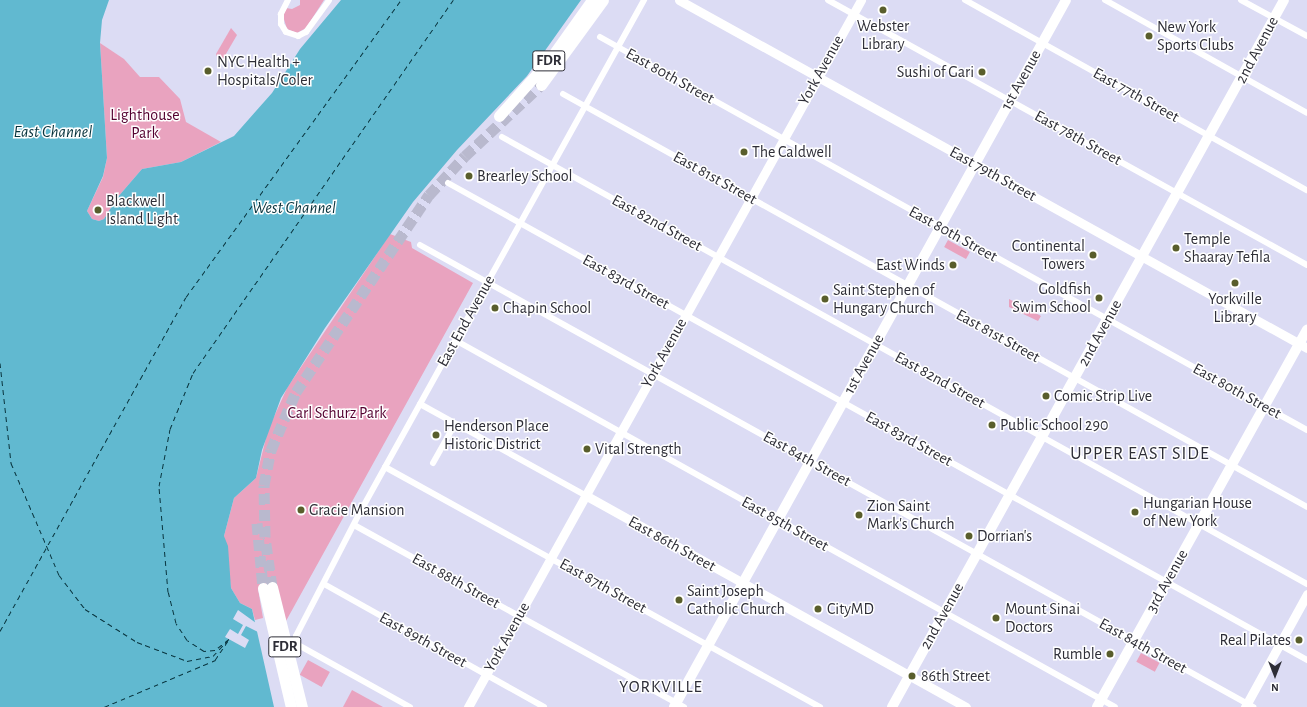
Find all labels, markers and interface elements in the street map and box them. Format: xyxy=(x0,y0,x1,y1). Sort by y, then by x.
marker: Webster Library xyxy=(878,5,888,15)
street label: 2nd Avenue xyxy=(1231,13,1283,87)
place label: Webster Library xyxy=(857,16,909,54)
place label: New York Sports Clubs xyxy=(1157,17,1234,55)
marker: New York Sports Clubs xyxy=(1144,31,1154,41)
street label: York Avenue xyxy=(794,32,848,108)
street label: East 80th Street xyxy=(622,44,718,108)
street label: 1st Avenue xyxy=(997,47,1045,113)
road number: FDR xyxy=(532,48,566,74)
place label: NYC Health + Hospitals/Coler xyxy=(217,52,313,90)
place label: Sushi of Gari xyxy=(897,62,974,82)
street label: East 77th Street xyxy=(1090,63,1182,127)
marker: NYC Health + Hospitals/Coler xyxy=(202,65,214,77)
marker: Sushi of Gari xyxy=(977,67,987,77)
park label: Lighthouse Park xyxy=(110,105,180,143)
street label: East 78th Street xyxy=(1031,106,1125,170)
water label: East Channel xyxy=(14,122,92,142)
place label: The Caldwell xyxy=(752,142,832,162)
street label: East 79th Street xyxy=(946,142,1040,206)
street label: East 81st Street xyxy=(670,147,760,209)
marker: The Caldwell xyxy=(739,147,749,157)
place label: Brearley School xyxy=(477,166,573,186)
marker: Brearley School xyxy=(464,171,474,181)
street label: East 82nd Street xyxy=(609,190,705,256)
place label: Blackwell Island Light xyxy=(106,191,178,229)
water label: West Channel xyxy=(252,198,336,218)
street label: East 80th Street xyxy=(905,202,1001,266)
marker: Blackwell Island Light xyxy=(93,205,103,215)
place label: Temple Shaaray Tefila xyxy=(1184,229,1270,267)
place label: Continental Towers xyxy=(1012,236,1085,274)
marker: Temple Shaaray Tefila xyxy=(1171,243,1181,253)
street label: East 83rd Street xyxy=(579,250,673,314)
marker: Continental Towers xyxy=(1088,250,1098,260)
place label: East Winds xyxy=(876,255,945,275)
marker: East Winds xyxy=(948,260,958,270)
street label: East End Avenue xyxy=(433,272,499,370)
marker: Yorkville Library xyxy=(1230,278,1240,288)
place label: Goldfish Swim School xyxy=(1012,279,1091,317)
place label: Saint Stephen of Hungary Church xyxy=(833,280,934,318)
place label: Yorkville Library xyxy=(1208,289,1262,327)
marker: Goldfish Swim School xyxy=(1094,293,1104,303)
marker: Saint Stephen of Hungary Church xyxy=(820,294,830,304)
street label: 2nd Avenue xyxy=(1074,296,1126,370)
place label: Chapin School xyxy=(503,298,591,318)
marker: Chapin School xyxy=(490,303,500,313)
street label: East 81st Street xyxy=(953,305,1043,367)
street label: York Avenue xyxy=(637,315,691,391)
street label: 1st Avenue xyxy=(840,331,888,397)
street label: East 82nd Street xyxy=(892,347,988,413)
street label: East 80th Street xyxy=(1189,359,1285,423)
place label: Comic Strip Live xyxy=(1054,386,1152,406)
marker: Comic Strip Live xyxy=(1041,391,1051,401)
park label: Carl Schurz Park xyxy=(287,403,387,423)
street label: East 83rd Street xyxy=(862,407,956,471)
place label: Public School 290 xyxy=(1000,415,1108,435)
place label: Henderson Place Historic District xyxy=(444,416,549,454)
marker: Public School 290 xyxy=(987,420,997,430)
street label: East 84th Street xyxy=(760,427,854,491)
marker: Henderson Place Historic District xyxy=(431,430,441,440)
place label: Vital Strength xyxy=(595,439,682,459)
district label: UPPER EAST SIDE xyxy=(1070,443,1210,465)
marker: Vital Strength xyxy=(582,444,592,454)
street label: East 85th Street xyxy=(738,492,832,556)
place label: Hungarian House of New York xyxy=(1143,493,1252,531)
place label: Zion Saint Mark's Church xyxy=(867,496,955,534)
place label: Gracie Mansion xyxy=(309,500,404,520)
marker: Gracie Mansion xyxy=(296,505,306,515)
marker: Hungarian House of New York xyxy=(1130,507,1140,517)
marker: Zion Saint Mark's Church xyxy=(854,510,864,520)
street label: East 86th Street xyxy=(625,512,719,576)
place label: Dorrian's xyxy=(977,526,1032,546)
marker: Dorrian's xyxy=(964,531,974,541)
street label: 3rd Avenue xyxy=(1142,546,1192,616)
street label: East 88th Street xyxy=(409,549,503,613)
street label: East 87th Street xyxy=(556,554,650,618)
street label: 2nd Avenue xyxy=(916,579,968,653)
place label: Saint Joseph Catholic Church xyxy=(687,581,785,619)
marker: Saint Joseph Catholic Church xyxy=(674,595,684,605)
street label: York Avenue xyxy=(480,599,534,675)
place label: CityMD xyxy=(827,599,874,619)
place label: Mount Sinai Doctors xyxy=(1005,599,1080,637)
marker: CityMD xyxy=(812,603,824,615)
street label: East 89th Street xyxy=(376,608,470,672)
marker: Mount Sinai Doctors xyxy=(990,612,1002,624)
street label: East 84th Street xyxy=(1096,614,1190,678)
place label: Real Pilates xyxy=(1220,630,1291,650)
road number: FDR xyxy=(268,634,302,660)
marker: Real Pilates xyxy=(1294,635,1304,645)
place label: Rumble xyxy=(1053,644,1102,664)
marker: Rumble xyxy=(1105,649,1115,659)
north arrow xyxy=(1255,655,1295,695)
place label: 86th Street xyxy=(921,666,990,686)
marker: 86th Street xyxy=(906,670,918,682)
district label: YORKVILLE xyxy=(619,677,703,697)
text: N xyxy=(1271,682,1279,693)

